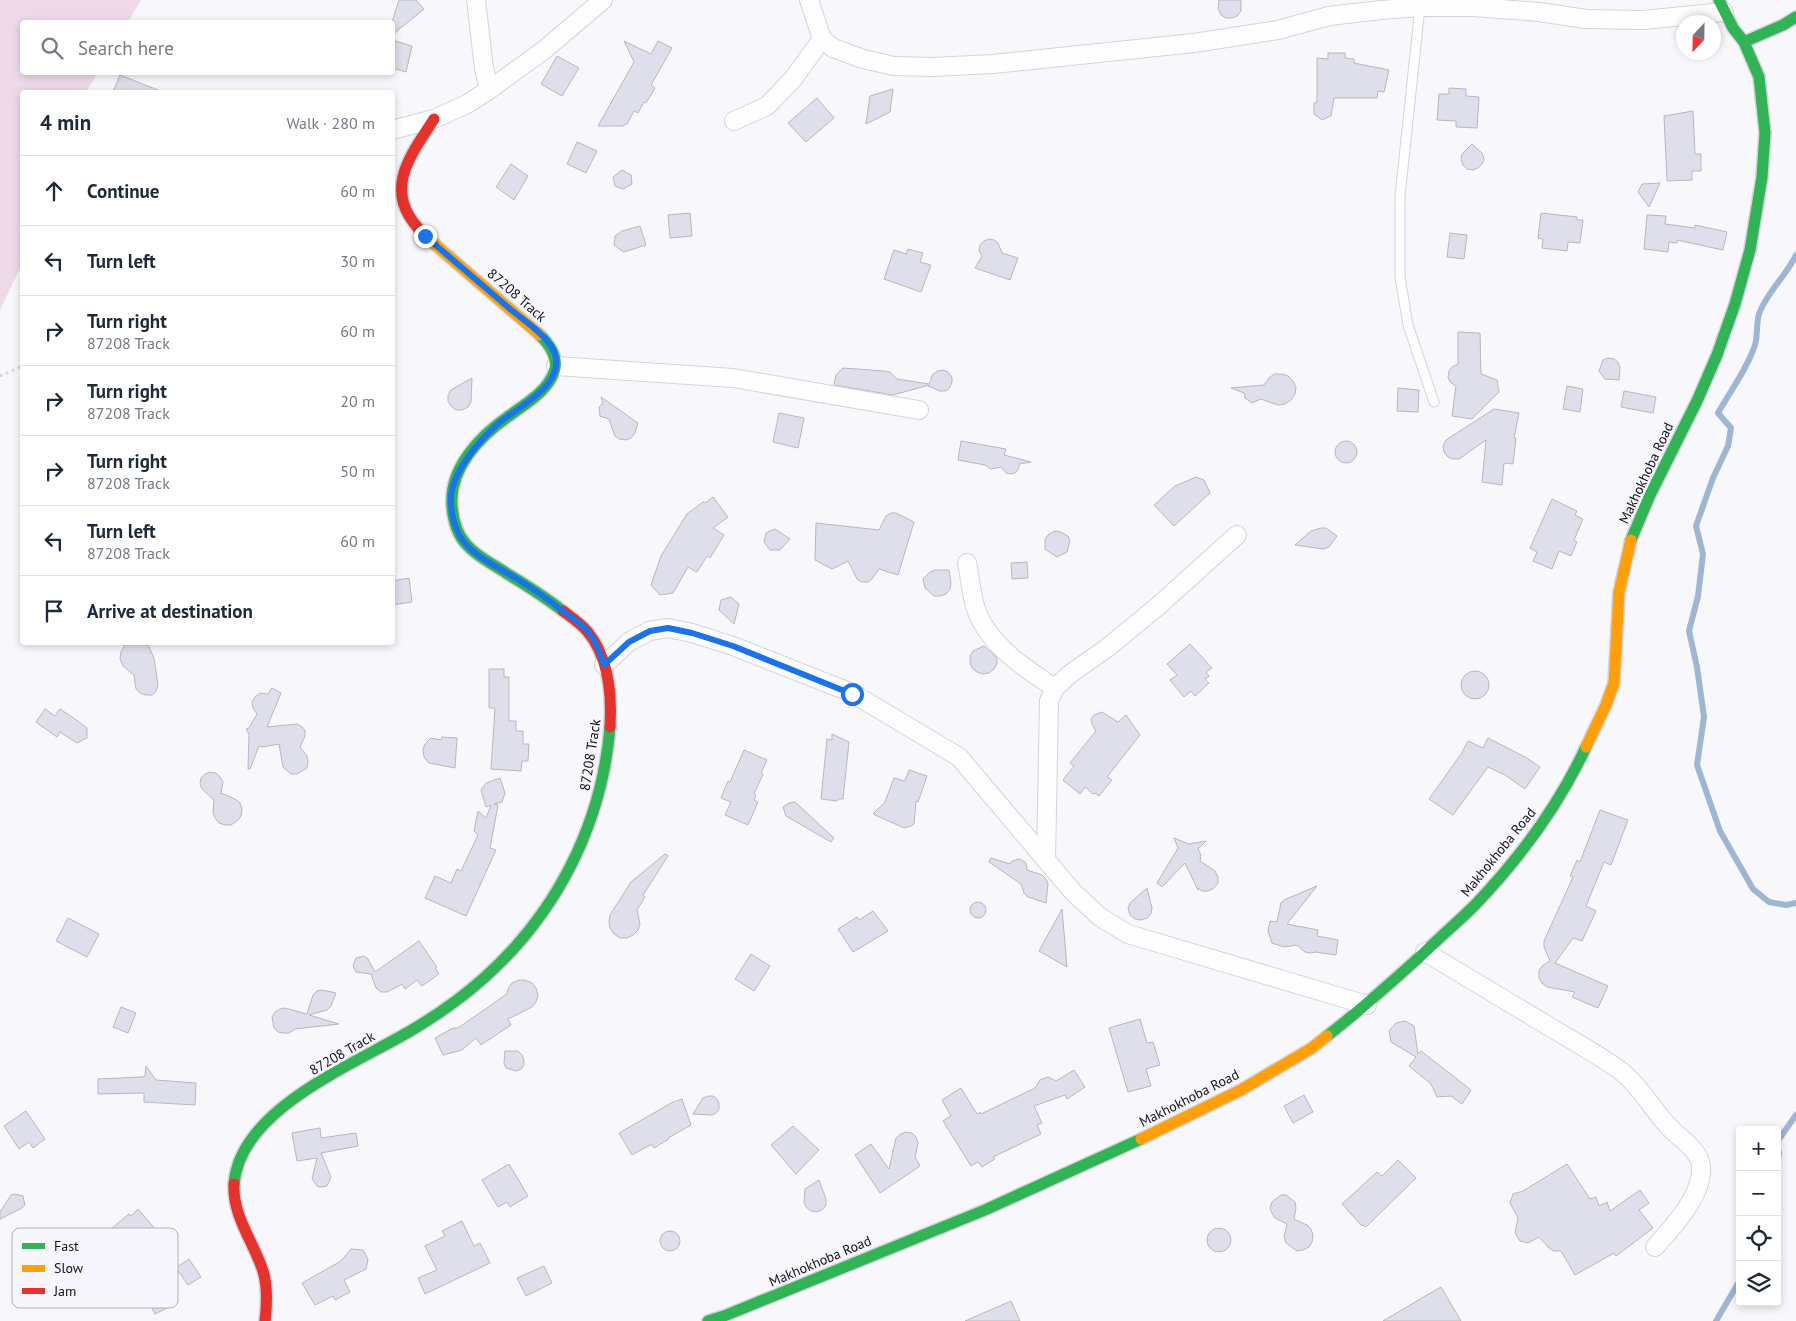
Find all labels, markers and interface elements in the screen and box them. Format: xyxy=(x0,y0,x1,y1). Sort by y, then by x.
north arrow xyxy=(1676,15,1721,60)
search box xyxy=(20,20,395,75)
icon: search xyxy=(38,34,66,62)
text: Search here xyxy=(78,36,174,60)
text: 4 min xyxy=(40,109,91,136)
text: Walk · 280 m xyxy=(286,113,375,133)
icon: ahead xyxy=(40,177,68,205)
text: Continue xyxy=(87,179,159,203)
text: 60 m xyxy=(340,181,375,201)
route end xyxy=(414,225,437,248)
icon: left xyxy=(40,247,68,275)
text: Turn left xyxy=(87,249,156,273)
text: 30 m xyxy=(340,251,375,271)
street label: 87208 Track xyxy=(484,264,550,326)
text: Turn right xyxy=(87,309,167,333)
icon: right xyxy=(40,317,68,345)
text: 60 m xyxy=(340,321,375,341)
text: 87208 Track xyxy=(87,333,170,353)
text: Turn right xyxy=(87,379,167,403)
icon: right xyxy=(40,387,68,415)
text: 20 m xyxy=(340,391,375,411)
text: 87208 Track xyxy=(87,403,170,423)
street label: Makhokhoba Road xyxy=(1615,420,1677,526)
text: Turn right xyxy=(87,449,167,473)
icon: right xyxy=(40,457,68,485)
text: 50 m xyxy=(340,461,375,481)
text: 87208 Track xyxy=(87,473,170,493)
text: Turn left xyxy=(87,519,156,543)
icon: left xyxy=(40,527,68,555)
text: 60 m xyxy=(340,531,375,551)
text: 87208 Track xyxy=(87,543,170,563)
icon: arrive xyxy=(40,597,68,625)
text: Arrive at destination xyxy=(87,599,253,623)
route start xyxy=(841,683,864,706)
street label: 87208 Track xyxy=(575,718,605,792)
street label: Makhokhoba Road xyxy=(1457,804,1539,900)
street label: 87208 Track xyxy=(306,1027,378,1079)
street label: Makhokhoba Road xyxy=(1136,1065,1242,1131)
map controls xyxy=(1736,1126,1781,1306)
button: + xyxy=(1736,1126,1781,1171)
button: − xyxy=(1736,1171,1781,1216)
button: locate xyxy=(1736,1216,1781,1261)
legend xyxy=(12,1228,178,1308)
street label: Makhokhoba Road xyxy=(766,1231,874,1291)
text: Fast xyxy=(54,1237,79,1255)
text: Slow xyxy=(54,1259,84,1277)
button: layers xyxy=(1736,1261,1781,1306)
text: Jam xyxy=(53,1282,76,1300)

